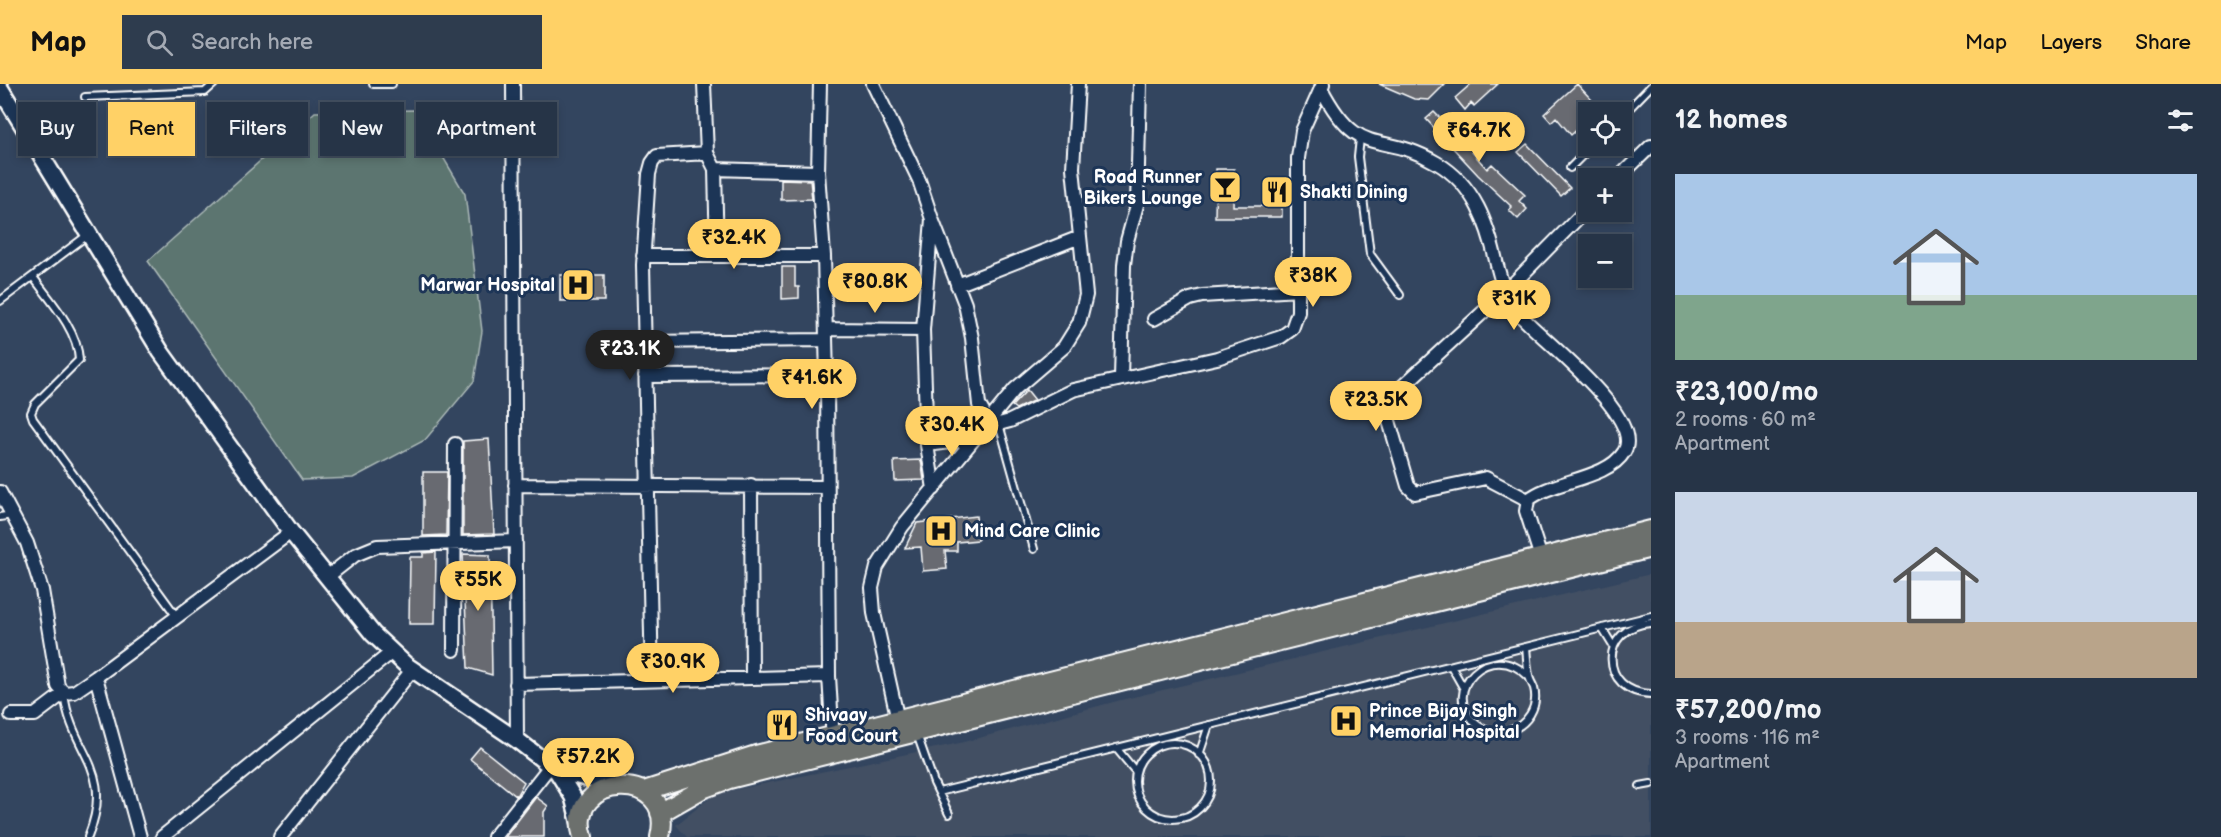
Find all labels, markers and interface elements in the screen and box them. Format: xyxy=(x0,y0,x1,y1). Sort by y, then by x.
search box xyxy=(122,15,542,69)
text: Map xyxy=(30,26,86,59)
icon: search xyxy=(143,26,176,59)
text: Search here xyxy=(191,29,313,56)
text: Map xyxy=(1965,30,2007,55)
text: Layers xyxy=(2040,30,2102,55)
text: Share xyxy=(2135,30,2191,55)
chip: Buy xyxy=(18,102,96,156)
chip: Rent xyxy=(108,102,195,156)
chip: Filters xyxy=(207,102,308,156)
chip: New xyxy=(320,102,404,156)
chip: Apartment xyxy=(416,102,557,156)
map controls xyxy=(1578,102,1632,288)
button: locate xyxy=(1578,102,1632,156)
icon: filters xyxy=(2164,104,2197,137)
text: 12 homes xyxy=(1675,105,1787,136)
pin: ₹64.7K xyxy=(1430,112,1528,163)
text: ₹64.7K xyxy=(1447,119,1511,143)
place label: Road Runner Bikers Lounge xyxy=(1084,167,1203,209)
button: + xyxy=(1578,168,1632,222)
bar icon: Road Runner Bikers Lounge xyxy=(1207,169,1243,205)
restaurant icon: Shakti Dining xyxy=(1259,174,1295,210)
place label: Shakti Dining xyxy=(1300,182,1408,203)
icon: home xyxy=(1882,213,1990,321)
pin: ₹32.4K xyxy=(685,219,783,270)
text: ₹32.4K xyxy=(702,226,766,250)
button: − xyxy=(1578,234,1632,288)
pin: ₹38K xyxy=(1277,257,1349,308)
pin: ₹80.8K xyxy=(826,263,924,314)
text: ₹38K xyxy=(1289,264,1337,288)
hospital icon: Marwar Hospital xyxy=(560,267,596,303)
text: ₹80.8K xyxy=(842,270,908,294)
place label: Marwar Hospital xyxy=(420,275,555,296)
pin: ₹31K xyxy=(1478,280,1550,331)
text: ₹31K xyxy=(1491,287,1537,311)
pin: ₹23.1K xyxy=(581,330,679,381)
text: ₹23.1K xyxy=(599,337,661,361)
pin: ₹41.6K xyxy=(763,359,861,410)
text: ₹41.6K xyxy=(781,366,843,390)
text: ₹23,100/mo xyxy=(1675,377,1818,408)
pin: ₹23.5K xyxy=(1327,381,1425,432)
text: ₹23.5K xyxy=(1344,388,1408,412)
pin: ₹30.4K xyxy=(903,406,1001,457)
text: 2 rooms · 60 m² xyxy=(1675,408,1816,432)
text: ₹30.4K xyxy=(919,413,985,437)
text: Apartment xyxy=(1675,432,1770,456)
hospital icon: Mind Care Clinic xyxy=(923,513,959,549)
place label: Mind Care Clinic xyxy=(964,521,1101,542)
icon: home xyxy=(1882,531,1990,639)
pin: ₹55K xyxy=(442,561,514,612)
text: ₹55K xyxy=(454,568,502,592)
pin: ₹30.9K xyxy=(624,643,722,694)
text: ₹30.9K xyxy=(640,650,706,674)
text: ₹57,200/mo xyxy=(1675,695,1822,726)
place label: Prince Bijay Singh Memorial Hospital xyxy=(1369,701,1520,743)
hospital icon: Prince Bijay Singh Memorial Hospital xyxy=(1328,703,1364,739)
place label: Shivaay Food Court xyxy=(805,705,898,747)
restaurant icon: Shivaay Food Court xyxy=(764,707,800,743)
text: 3 rooms · 116 m² xyxy=(1675,726,1820,750)
pin: ₹57.2K xyxy=(539,738,637,789)
text: ₹57.2K xyxy=(556,745,620,769)
text: Apartment xyxy=(1675,750,1770,774)

